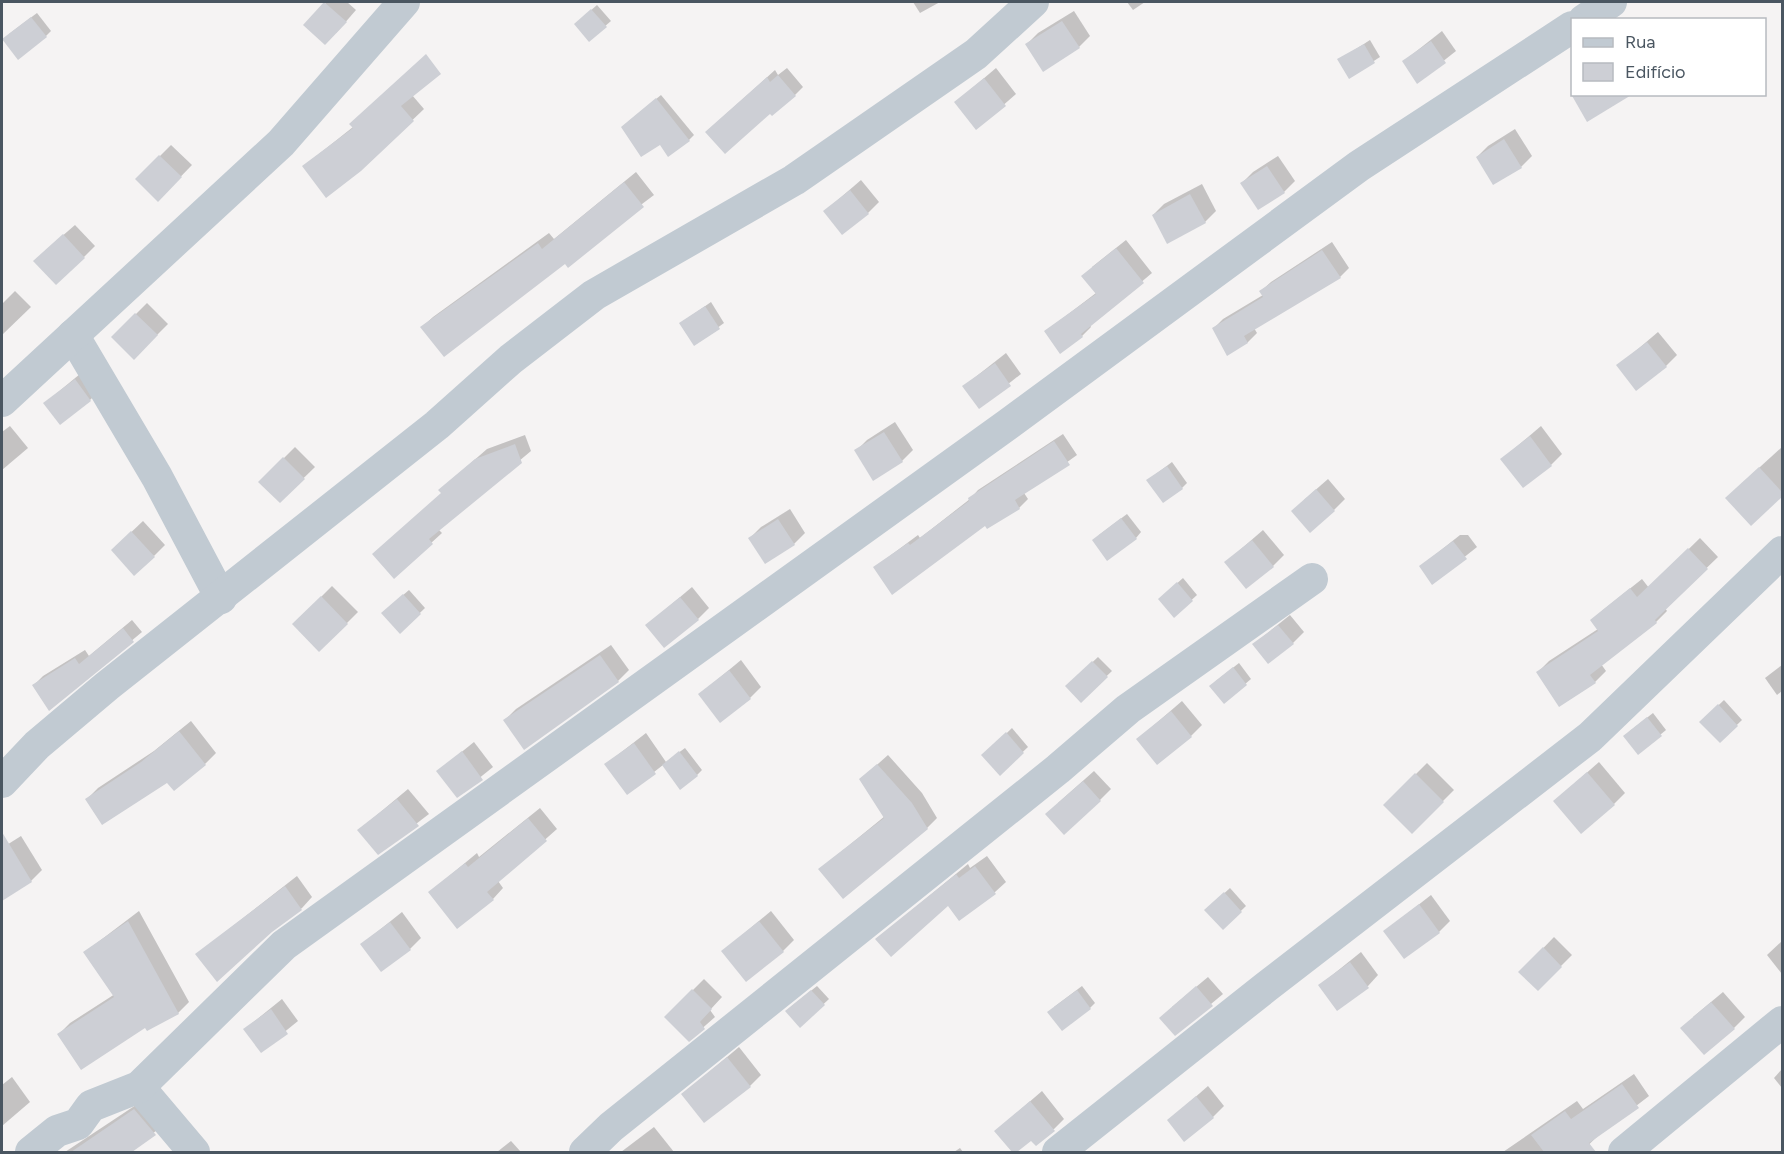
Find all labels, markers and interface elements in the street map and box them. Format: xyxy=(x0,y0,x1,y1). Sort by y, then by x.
legend xyxy=(1571,18,1766,96)
text: Rua xyxy=(1625,31,1656,53)
text: Edifício xyxy=(1625,61,1686,83)

